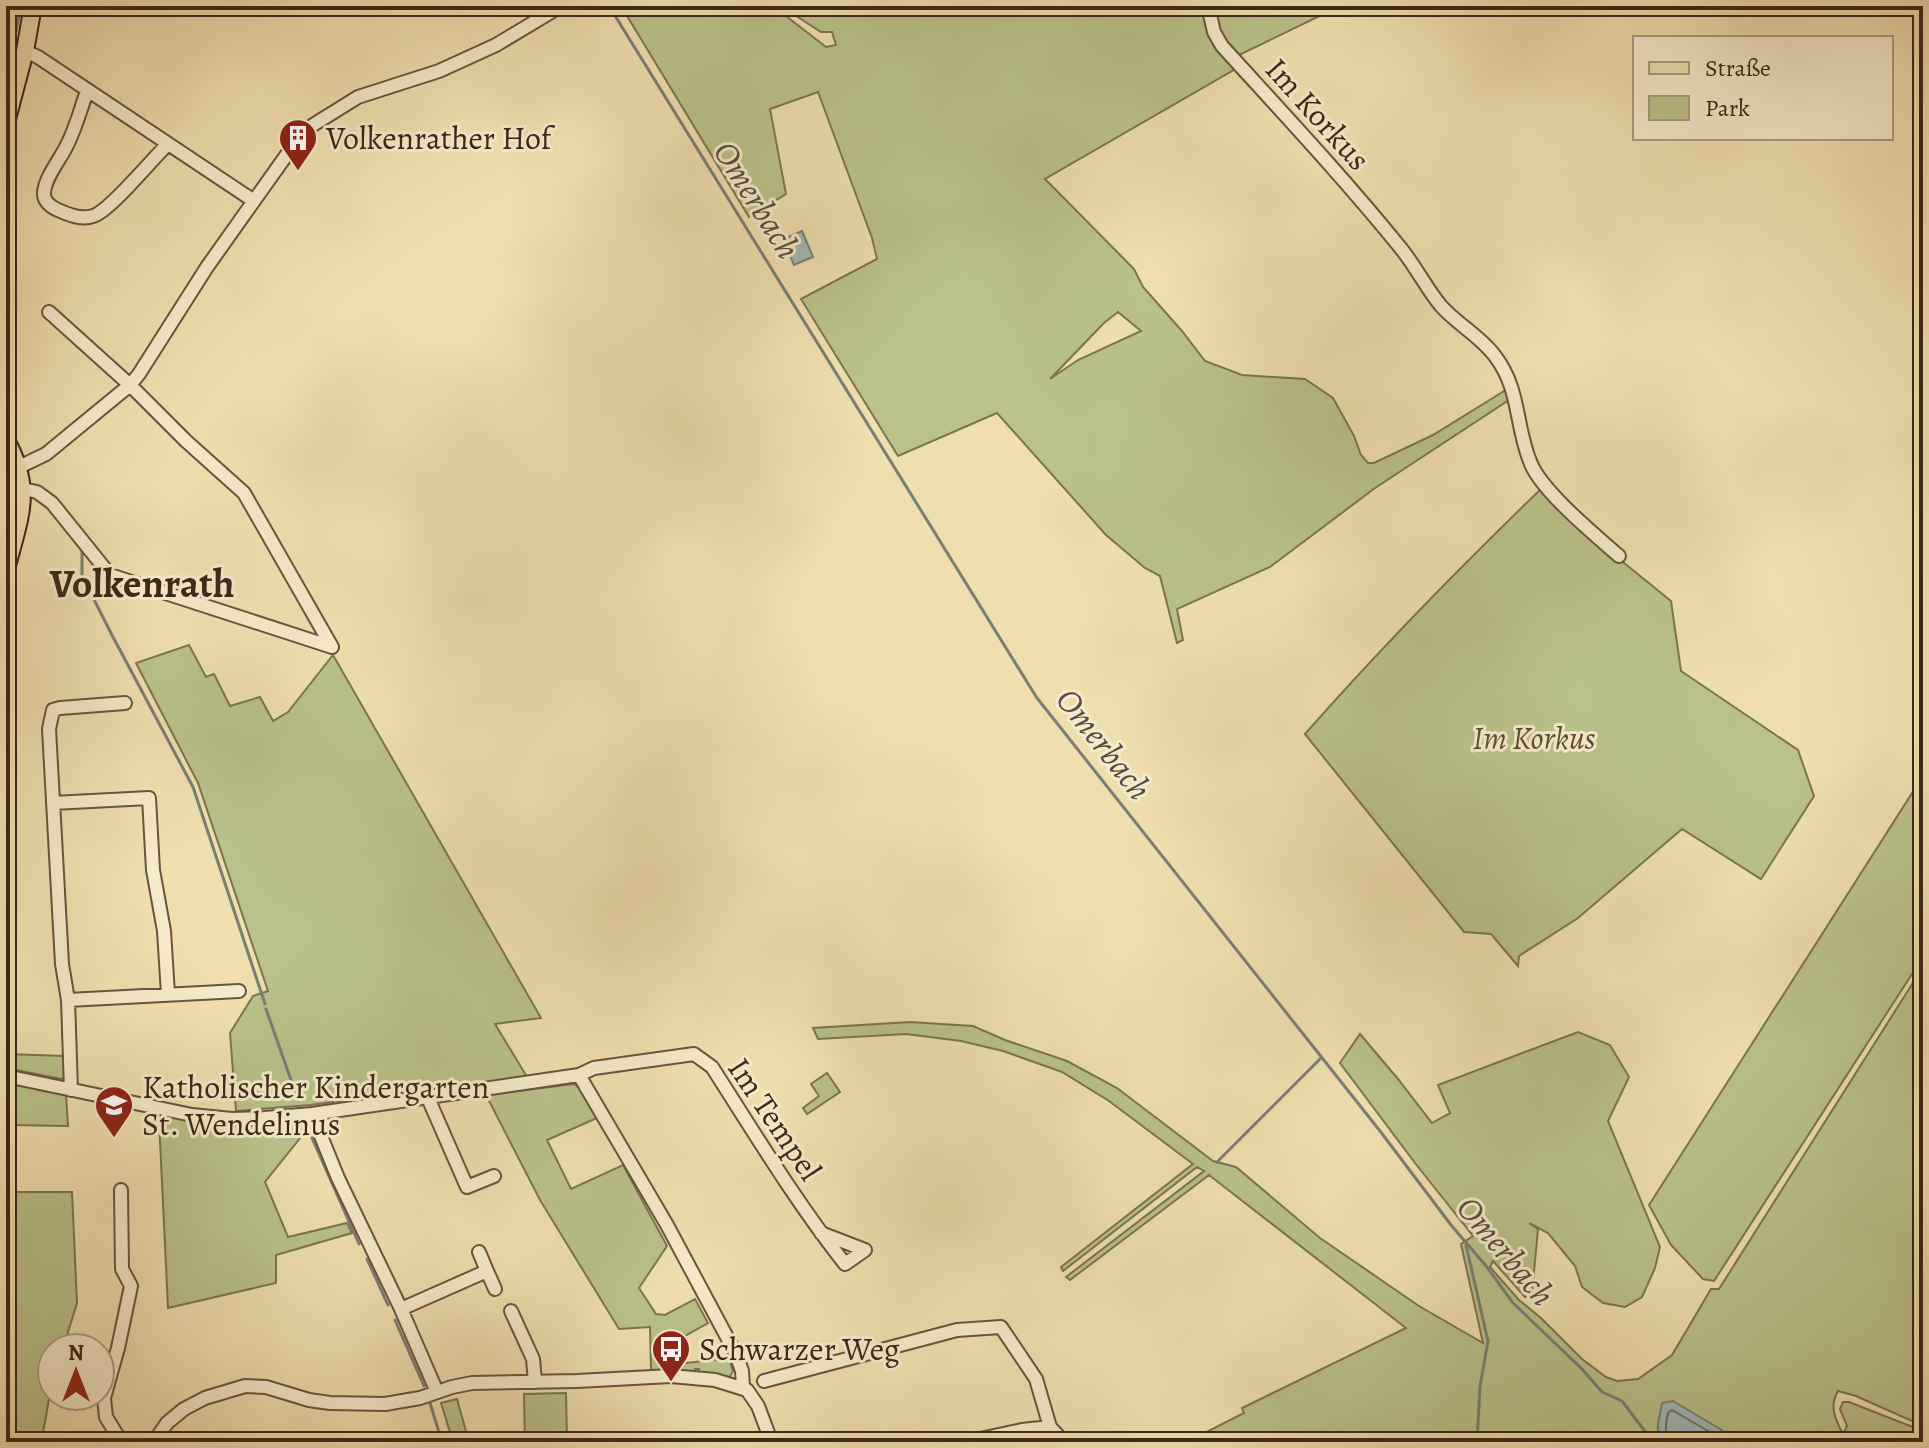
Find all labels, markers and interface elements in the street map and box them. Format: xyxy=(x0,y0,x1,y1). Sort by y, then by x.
legend xyxy=(1633,36,1893,140)
street label: Im Korkus xyxy=(1256,48,1380,180)
text: Straße xyxy=(1705,52,1771,84)
text: Park xyxy=(1705,92,1750,124)
place label: Volkenrather Hof xyxy=(325,116,556,160)
building icon: Volkenrather Hof xyxy=(277,117,319,172)
water label: Omerbach xyxy=(702,132,812,268)
district label: Volkenrath xyxy=(49,556,234,611)
water label: Omerbach xyxy=(1045,678,1163,810)
park label: Im Korkus xyxy=(1473,716,1596,760)
street label: Im Tempel xyxy=(718,1049,832,1189)
place label: Katholischer Kindergarten St. Wendelinus xyxy=(142,1065,489,1146)
school or university icon: Katholischer Kindergarten St. Wendelinus xyxy=(93,1084,135,1139)
water label: Omerbach xyxy=(1446,1186,1566,1316)
place label: Schwarzer Weg xyxy=(699,1327,900,1371)
bus stop icon: Schwarzer Weg xyxy=(650,1328,692,1383)
north arrow xyxy=(36,1332,116,1412)
text: N xyxy=(68,1338,84,1368)

